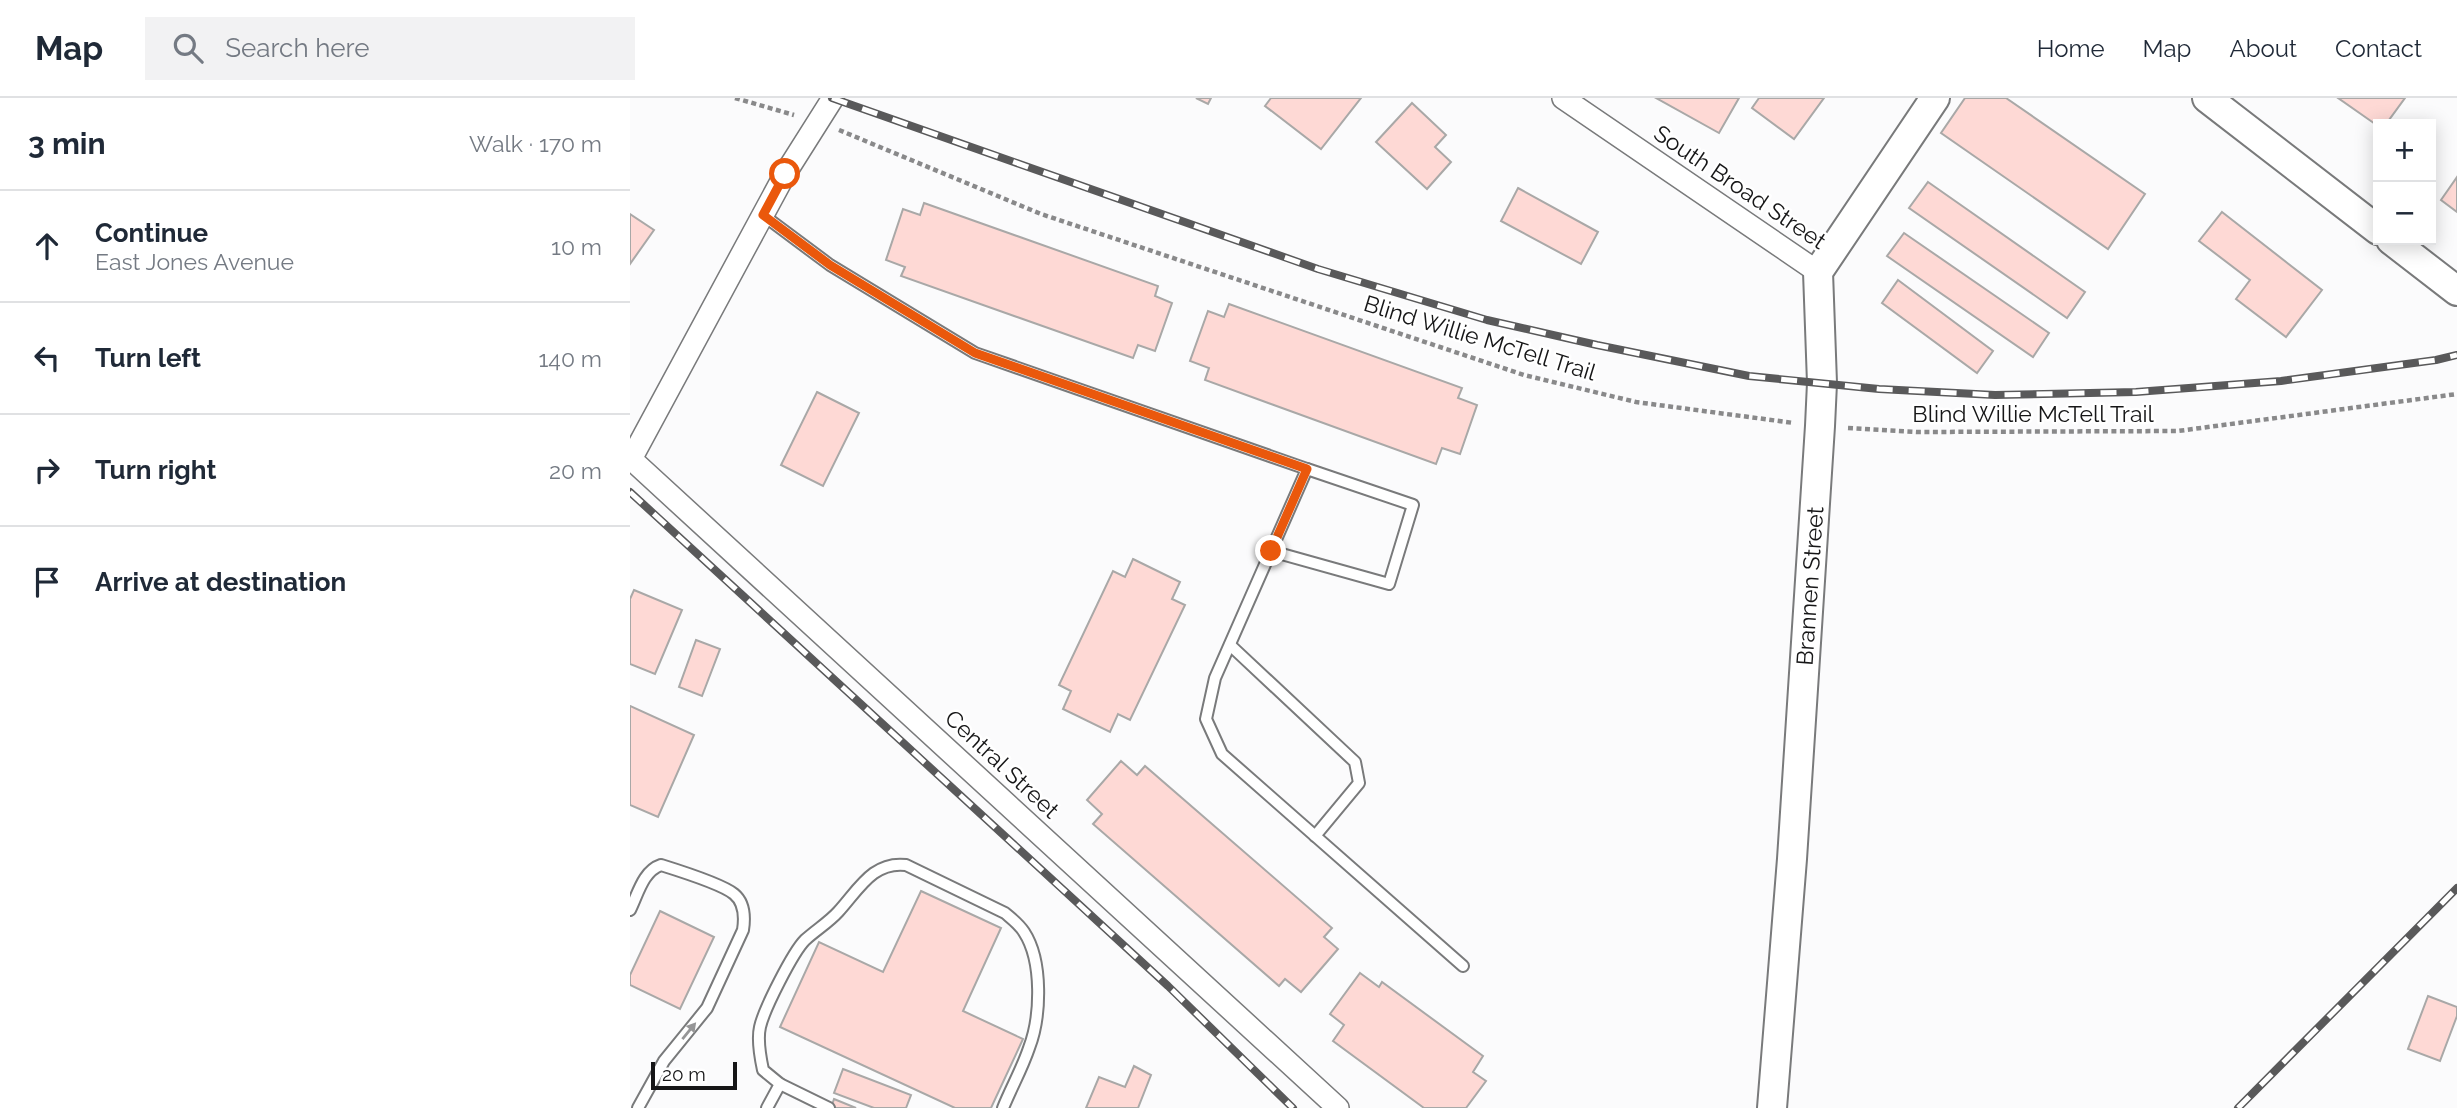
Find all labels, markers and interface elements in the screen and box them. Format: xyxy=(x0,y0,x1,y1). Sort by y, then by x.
search box xyxy=(145,17,635,80)
text: Map xyxy=(35,29,103,68)
icon: search xyxy=(169,29,207,67)
text: Search here xyxy=(225,33,370,63)
text: Home xyxy=(2037,34,2105,63)
text: Map xyxy=(2143,34,2191,63)
text: About xyxy=(2229,34,2297,63)
text: Contact xyxy=(2335,34,2422,63)
street label: South Broad Street xyxy=(1649,119,1832,254)
map controls xyxy=(2373,119,2436,245)
button: + xyxy=(2373,119,2436,182)
text: 3 min xyxy=(28,126,106,161)
text: Walk · 170 m xyxy=(469,130,602,157)
route start xyxy=(769,158,800,189)
button: − xyxy=(2373,182,2436,245)
text: Continue xyxy=(95,218,208,248)
icon: ahead xyxy=(28,227,66,265)
text: 10 m xyxy=(551,233,602,260)
text: East Jones Avenue xyxy=(95,248,294,275)
street label: Blind Willie McTell Trail xyxy=(1361,289,1600,386)
icon: left xyxy=(28,339,66,377)
text: Turn left xyxy=(95,343,201,373)
text: 140 m xyxy=(539,345,602,372)
street label: Blind Willie McTell Trail xyxy=(1912,400,2154,427)
icon: right xyxy=(28,451,66,489)
text: Turn right xyxy=(95,455,216,485)
text: 20 m xyxy=(549,457,602,484)
street label: Brannen Street xyxy=(1790,505,1829,666)
route end xyxy=(1255,535,1286,566)
icon: arrive xyxy=(28,563,66,601)
text: Arrive at destination xyxy=(95,567,346,597)
street label: Central Street xyxy=(940,704,1065,824)
one-way arrow xyxy=(681,1022,696,1039)
scale bar xyxy=(651,1059,737,1091)
text: 20 m xyxy=(662,1063,706,1085)

